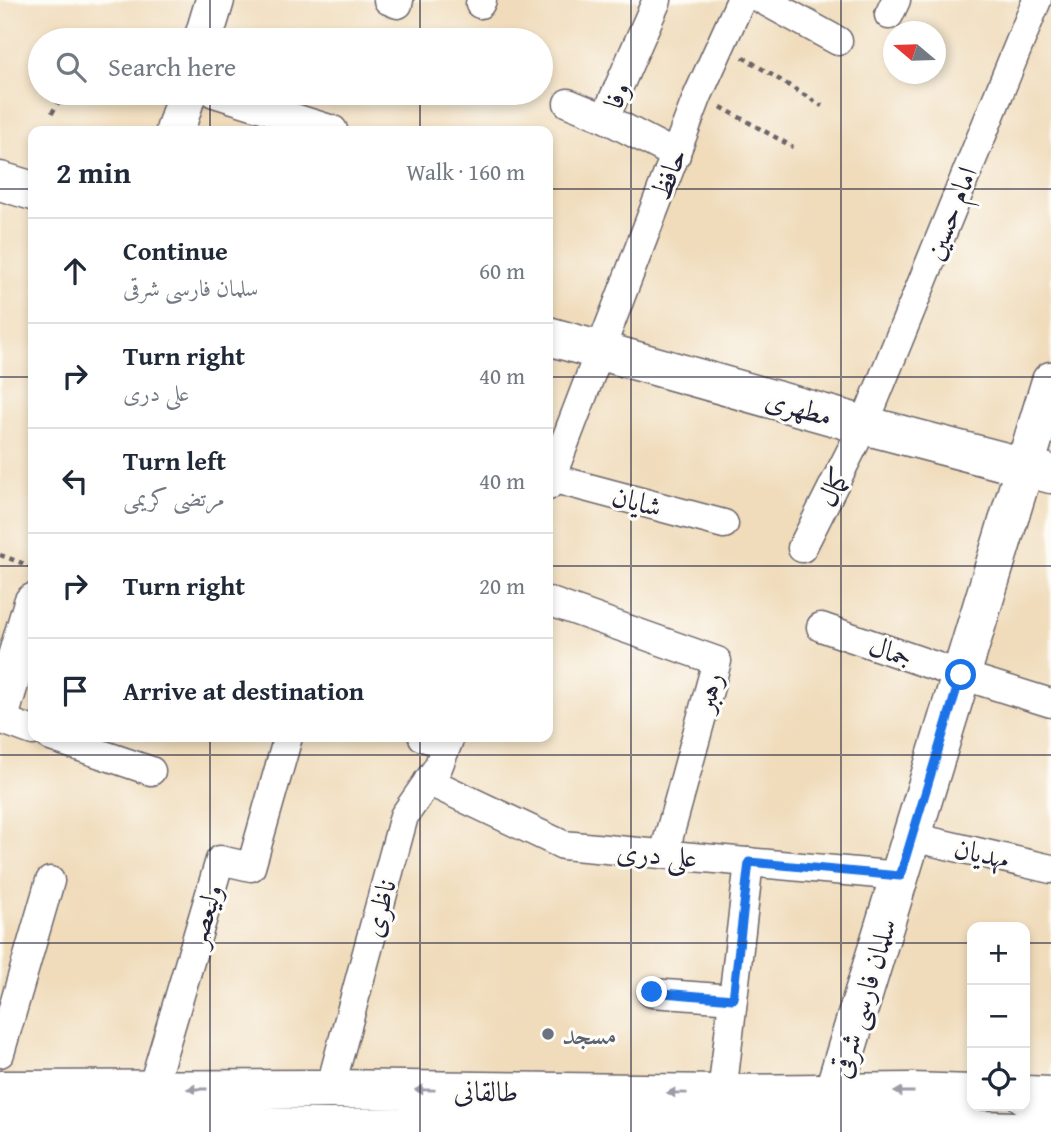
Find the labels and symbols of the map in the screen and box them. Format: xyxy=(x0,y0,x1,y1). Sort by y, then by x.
north arrow xyxy=(883,21,946,84)
street label: وفا xyxy=(592,75,639,114)
street label: حافظ xyxy=(639,142,696,206)
street label: امام حسین xyxy=(912,160,991,268)
street label: مطهری xyxy=(761,377,838,436)
street label: کمال xyxy=(805,460,860,514)
street label: شایان xyxy=(608,474,667,527)
street label: جمال xyxy=(864,624,919,677)
route start xyxy=(945,659,976,690)
street label: رهبر xyxy=(682,668,732,719)
street label: مهدیان xyxy=(950,826,1014,879)
street label: علی دری xyxy=(615,830,699,878)
street label: ناظری xyxy=(351,874,406,941)
street label: ولیعصر xyxy=(174,879,232,954)
street label: سلمان فارسی شرقی xyxy=(819,913,906,1083)
route end xyxy=(636,976,667,1007)
place label: مسجد xyxy=(562,1013,617,1054)
marker: مسجد xyxy=(540,1026,556,1042)
street label: طالقانی xyxy=(453,1069,519,1112)
one-way arrow xyxy=(186,1083,208,1095)
one-way arrow xyxy=(413,1084,435,1096)
one-way arrow xyxy=(665,1087,687,1099)
one-way arrow xyxy=(893,1087,915,1098)

